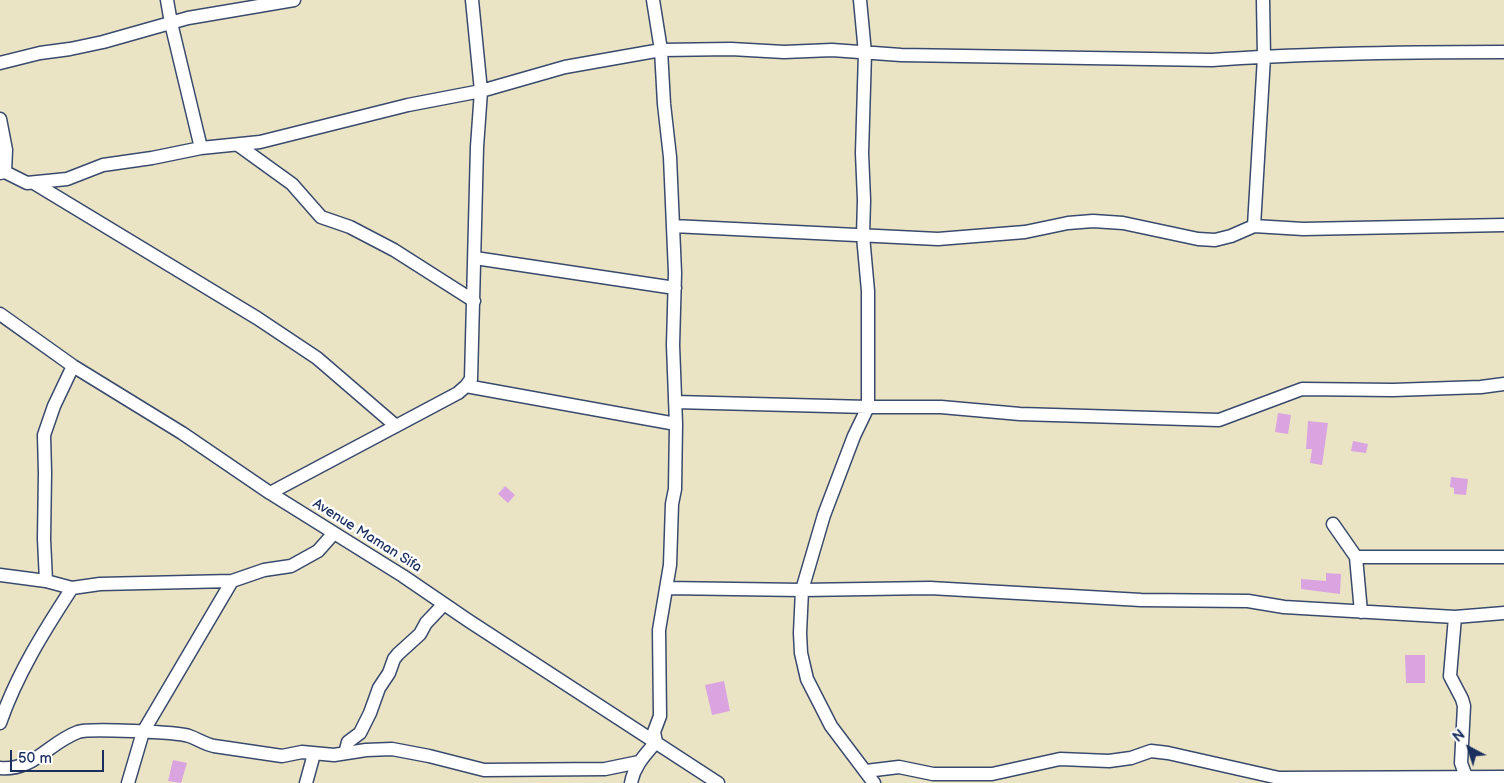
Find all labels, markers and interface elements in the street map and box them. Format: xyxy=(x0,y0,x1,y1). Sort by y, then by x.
street label: Avenue Maman Sifa xyxy=(309,496,425,576)
north arrow xyxy=(1444,723,1494,773)
text: N xyxy=(1450,726,1469,746)
scale bar xyxy=(12,740,106,772)
text: 50 m xyxy=(18,749,52,768)

